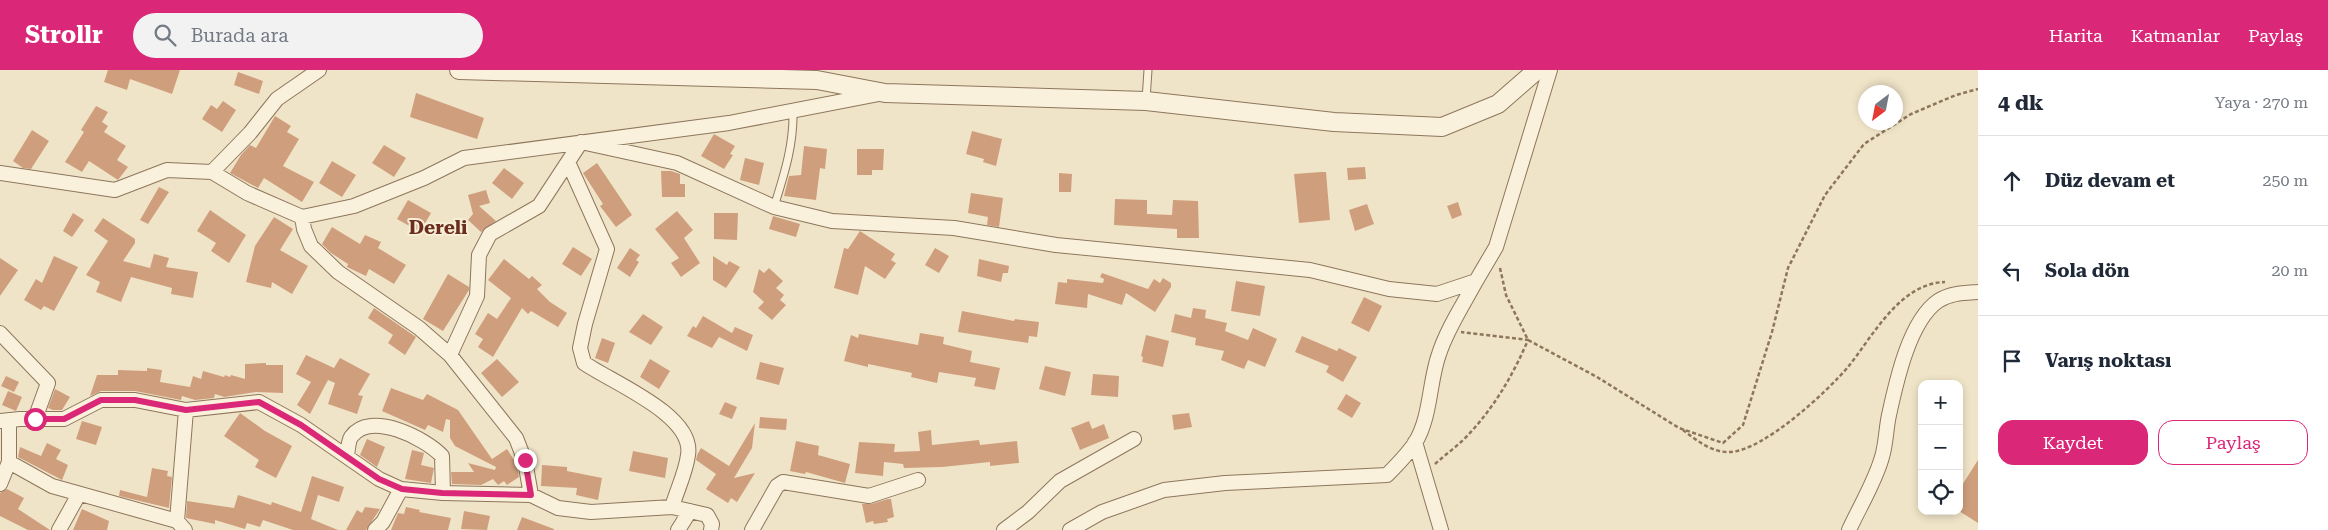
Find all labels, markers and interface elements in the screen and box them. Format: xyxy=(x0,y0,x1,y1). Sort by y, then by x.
search box xyxy=(133,13,483,58)
text: Strollr xyxy=(25,21,103,49)
icon: search xyxy=(151,21,179,49)
text: Burada ara xyxy=(191,24,288,47)
text: Harita xyxy=(2049,25,2103,46)
text: Katmanlar xyxy=(2131,25,2220,46)
text: Paylaş xyxy=(2248,25,2303,46)
north arrow xyxy=(1858,85,1903,130)
text: 4 dk xyxy=(1998,91,2044,115)
text: Yaya · 270 m xyxy=(2215,93,2308,112)
icon: ahead xyxy=(1998,167,2026,195)
text: Düz devam et xyxy=(2045,169,2175,192)
text: 250 m xyxy=(2262,171,2308,190)
district label: Dereli xyxy=(409,216,467,239)
icon: left xyxy=(1998,257,2026,285)
text: Sola dön xyxy=(2045,259,2130,282)
text: 20 m xyxy=(2271,261,2308,280)
icon: arrive xyxy=(1998,347,2026,375)
text: Varış noktası xyxy=(2045,349,2171,372)
map controls xyxy=(1918,380,1963,515)
button: + xyxy=(1918,380,1963,425)
route start xyxy=(24,408,47,431)
button: Kaydet xyxy=(1998,420,2148,465)
button: Paylaş xyxy=(2158,420,2308,465)
button: − xyxy=(1918,425,1963,470)
route end xyxy=(514,449,537,472)
button: locate xyxy=(1918,470,1963,515)

